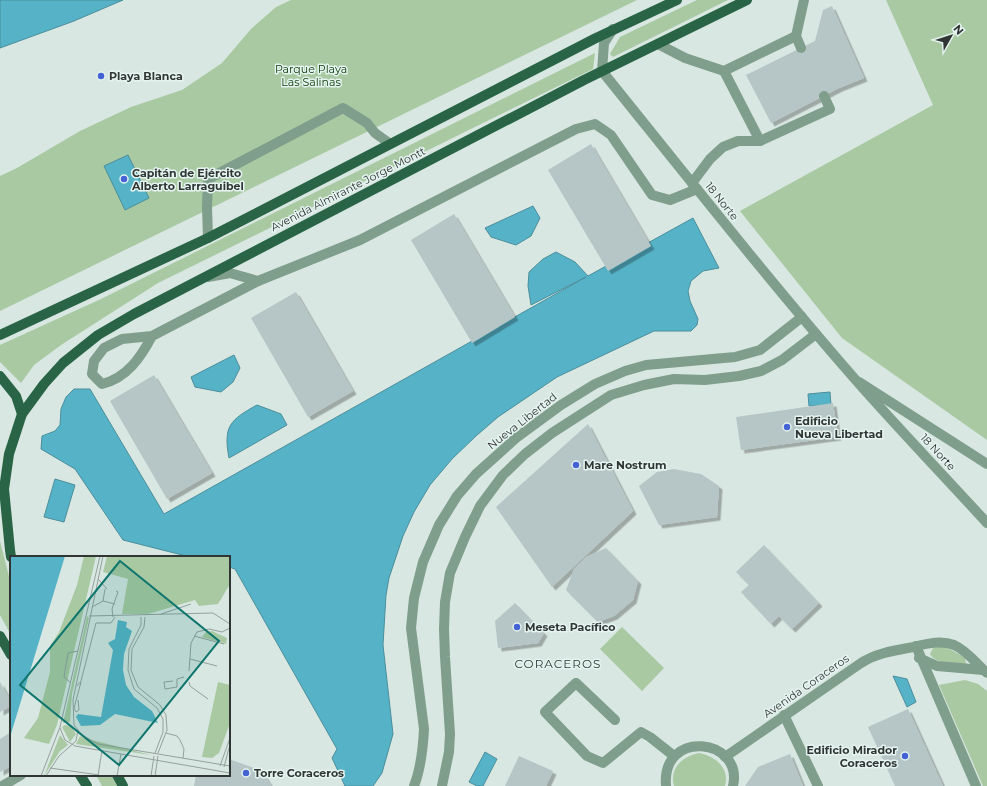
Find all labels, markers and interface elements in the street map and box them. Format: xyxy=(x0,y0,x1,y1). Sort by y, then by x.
north arrow xyxy=(931,16,971,56)
text: N xyxy=(951,22,967,38)
park label: Parque Playa Las Salinas xyxy=(275,62,347,89)
place label: Playa Blanca xyxy=(109,69,183,83)
marker: Playa Blanca xyxy=(96,71,106,81)
street label: Avenida Almirante Jorge Montt xyxy=(268,144,428,234)
place label: Capitán de Ejército Alberto Larraguibel xyxy=(131,166,244,193)
marker: Capitán de Ejército Alberto Larraguibel xyxy=(119,174,129,184)
street label: 18 Norte xyxy=(702,179,742,223)
street label: Nueva Libertad xyxy=(484,390,560,452)
place label: Edificio Nueva Libertad xyxy=(795,414,883,441)
marker: Edificio Nueva Libertad xyxy=(782,422,792,432)
street label: 18 Norte xyxy=(917,431,959,474)
place label: Mare Nostrum xyxy=(584,458,667,472)
marker: Mare Nostrum xyxy=(571,460,581,470)
inset map xyxy=(10,556,230,776)
place label: Meseta Pacífico xyxy=(525,620,615,634)
marker: Meseta Pacífico xyxy=(512,622,522,632)
street label: Avenida Coraceros xyxy=(760,651,852,721)
district label: CORACEROS xyxy=(515,656,601,671)
place label: Edificio Mirador Coraceros xyxy=(807,743,897,770)
marker: Edificio Mirador Coraceros xyxy=(900,751,910,761)
place label: Torre Coraceros xyxy=(254,766,344,780)
marker: Torre Coraceros xyxy=(241,768,251,778)

